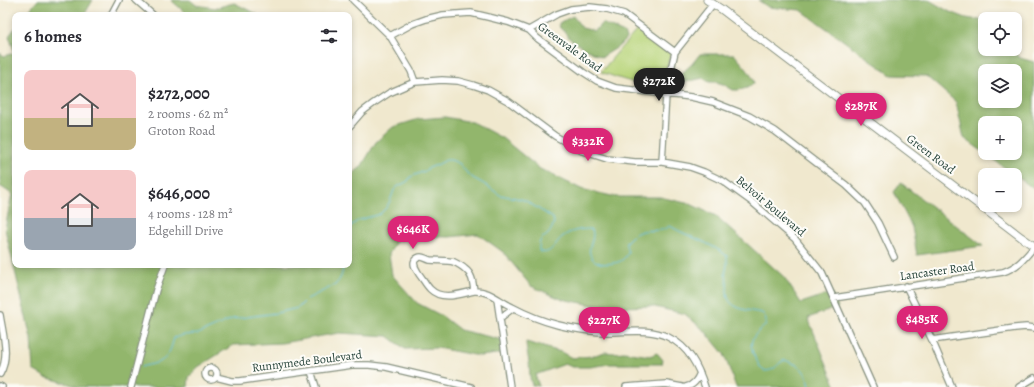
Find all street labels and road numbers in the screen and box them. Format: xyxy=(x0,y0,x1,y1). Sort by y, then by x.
street label: Greenvale Road xyxy=(535,18,606,76)
street label: Green Road xyxy=(903,130,959,178)
street label: Belvoir Boulevard xyxy=(733,172,810,240)
street label: Lancaster Road xyxy=(899,258,976,284)
street label: Runnymede Boulevard xyxy=(251,346,363,376)

